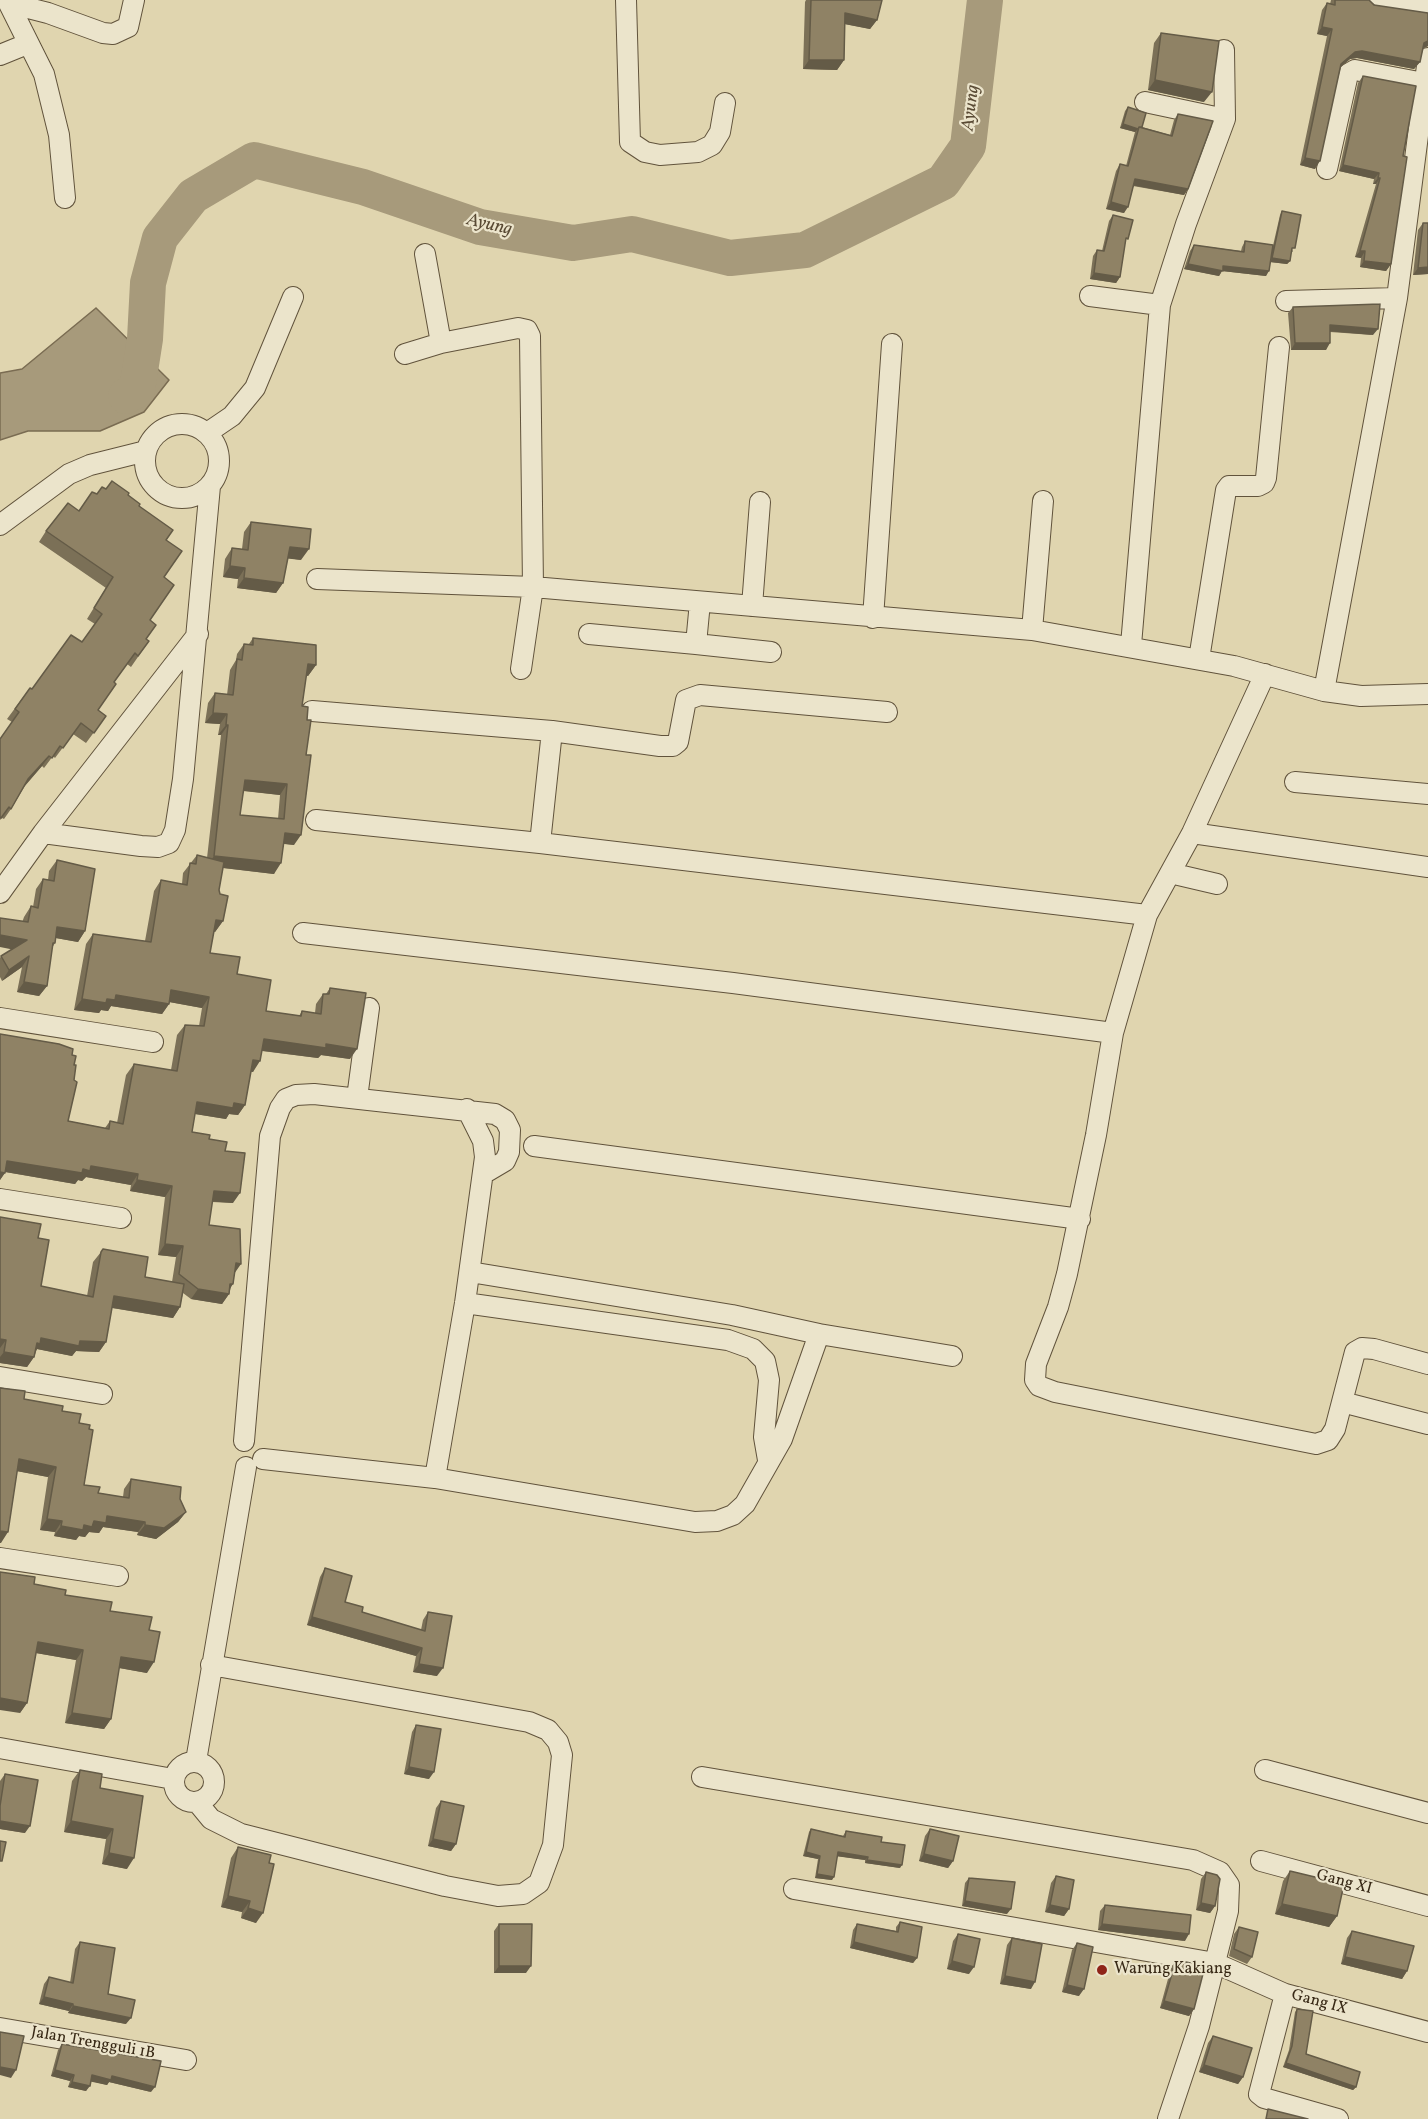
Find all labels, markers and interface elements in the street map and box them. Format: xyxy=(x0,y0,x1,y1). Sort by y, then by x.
water label: Ayung xyxy=(958,84,986,132)
water label: Ayung xyxy=(464,210,514,242)
street label: Gang XI xyxy=(1314,1866,1374,1900)
place label: Warung Kakiang xyxy=(1114,1960,1232,1980)
marker: Warung Kakiang xyxy=(1095,1963,1109,1977)
street label: Gang IX xyxy=(1289,1986,1349,2020)
street label: Jalan Trengguli 1B xyxy=(29,2024,157,2064)

